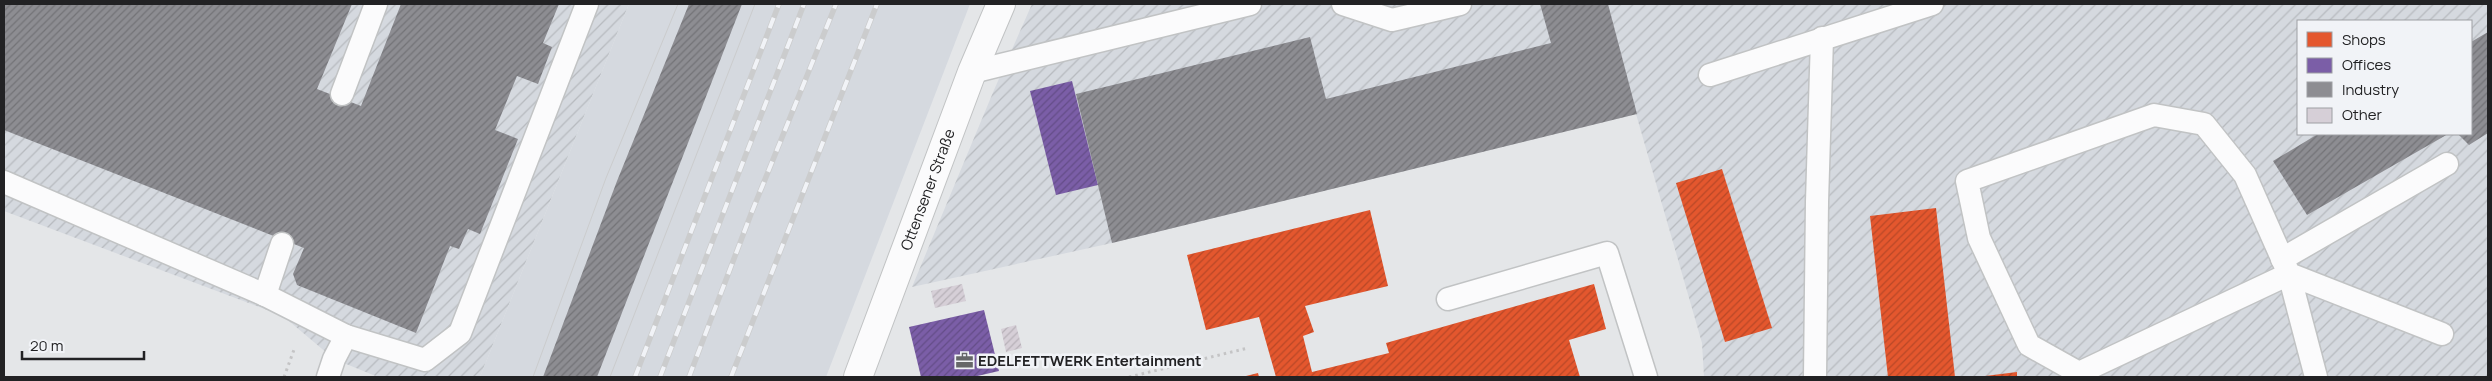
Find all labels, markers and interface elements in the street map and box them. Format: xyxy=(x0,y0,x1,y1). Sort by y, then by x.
legend xyxy=(2297,20,2472,135)
text: Shops xyxy=(2342,29,2386,50)
text: Offices xyxy=(2342,54,2391,75)
text: Industry xyxy=(2342,79,2399,100)
text: Other xyxy=(2342,104,2383,125)
street label: Ottensener Straße xyxy=(895,125,960,253)
scale bar xyxy=(22,328,145,360)
text: 20 m xyxy=(30,335,63,356)
place label: EDELFETTWERK Entertainment xyxy=(978,350,1202,371)
office icon: EDELFETTWERK Entertainment xyxy=(954,351,974,371)

